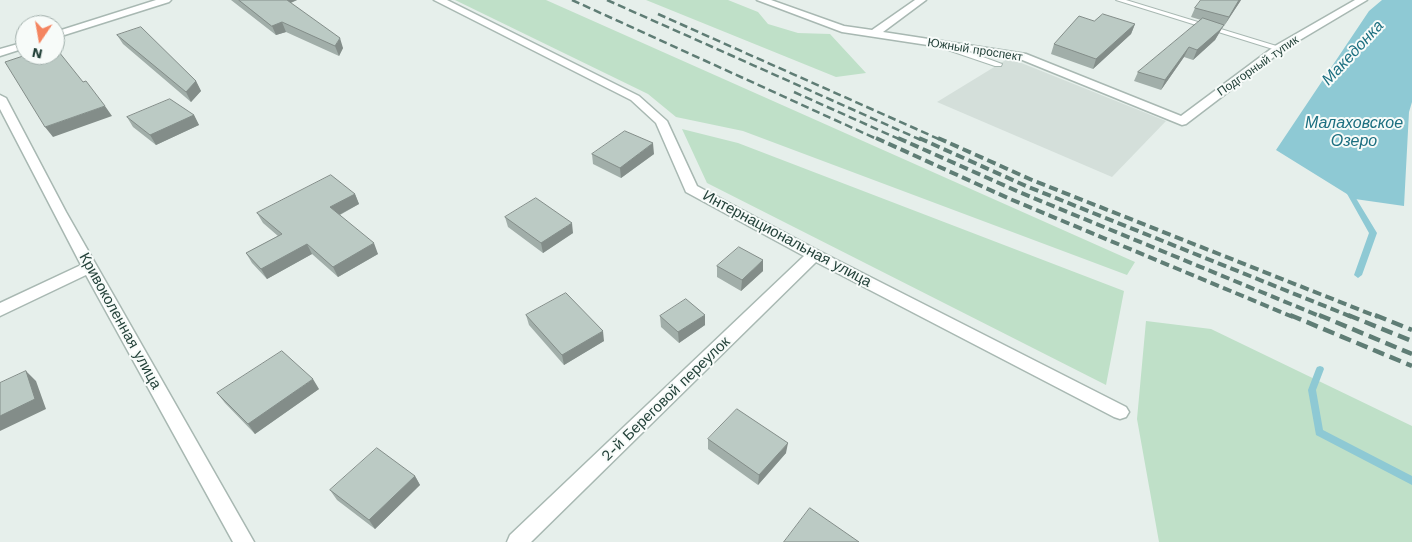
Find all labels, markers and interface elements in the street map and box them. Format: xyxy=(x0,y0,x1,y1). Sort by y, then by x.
north arrow xyxy=(15,15,65,65)
water label: Македонка xyxy=(1318,17,1388,89)
street label: Подгорный тупик xyxy=(1215,33,1301,99)
street label: Южный проспект xyxy=(926,35,1024,65)
text: N xyxy=(30,45,44,63)
water label: Малаховское Озеро xyxy=(1305,113,1403,151)
street label: Интернациональная улица xyxy=(699,187,875,291)
street label: Кривоколенная улица xyxy=(75,250,165,392)
street label: 2-й Береговой переулок xyxy=(598,333,734,465)

